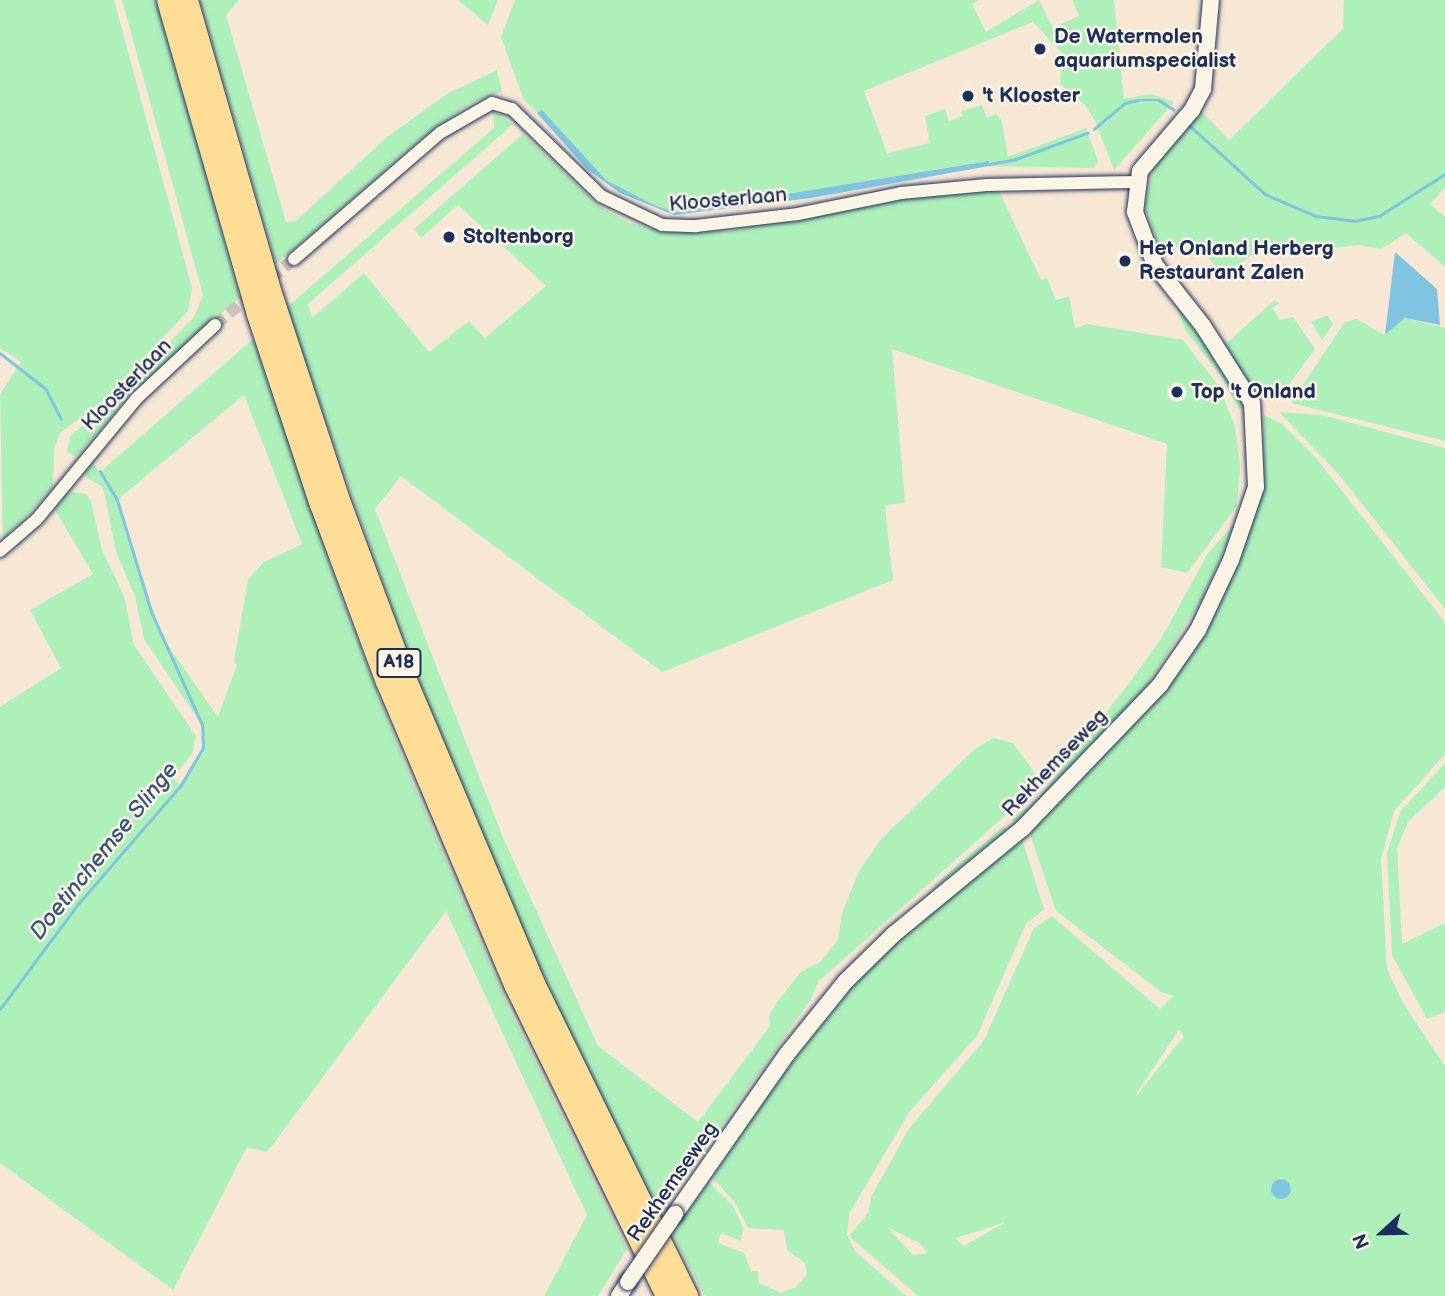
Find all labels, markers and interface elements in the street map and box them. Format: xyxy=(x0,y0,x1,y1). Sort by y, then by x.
place label: De Watermolen aquariumspecialist xyxy=(1054,24,1236,74)
marker: De Watermolen aquariumspecialist xyxy=(1032,41,1048,57)
place label: 't Klooster xyxy=(982,83,1080,109)
marker: 't Klooster xyxy=(960,88,976,104)
street label: Kloosterlaan xyxy=(668,182,788,218)
place label: Stoltenborg xyxy=(463,224,574,250)
marker: Stoltenborg xyxy=(441,229,457,245)
place label: Het Onland Herberg Restaurant Zalen xyxy=(1139,236,1334,286)
marker: Het Onland Herberg Restaurant Zalen xyxy=(1117,253,1133,269)
street label: Kloosterlaan xyxy=(77,334,177,436)
place label: Top 't Onland xyxy=(1191,379,1316,405)
marker: Top 't Onland xyxy=(1169,384,1185,400)
road number: A18 xyxy=(376,648,422,678)
street label: Rekhemseweg xyxy=(997,704,1113,822)
water label: Doetinchemse Slinge xyxy=(24,756,184,946)
street label: Rekhemseweg xyxy=(622,1117,724,1247)
north arrow xyxy=(1347,1198,1417,1268)
text: N xyxy=(1349,1230,1375,1252)

